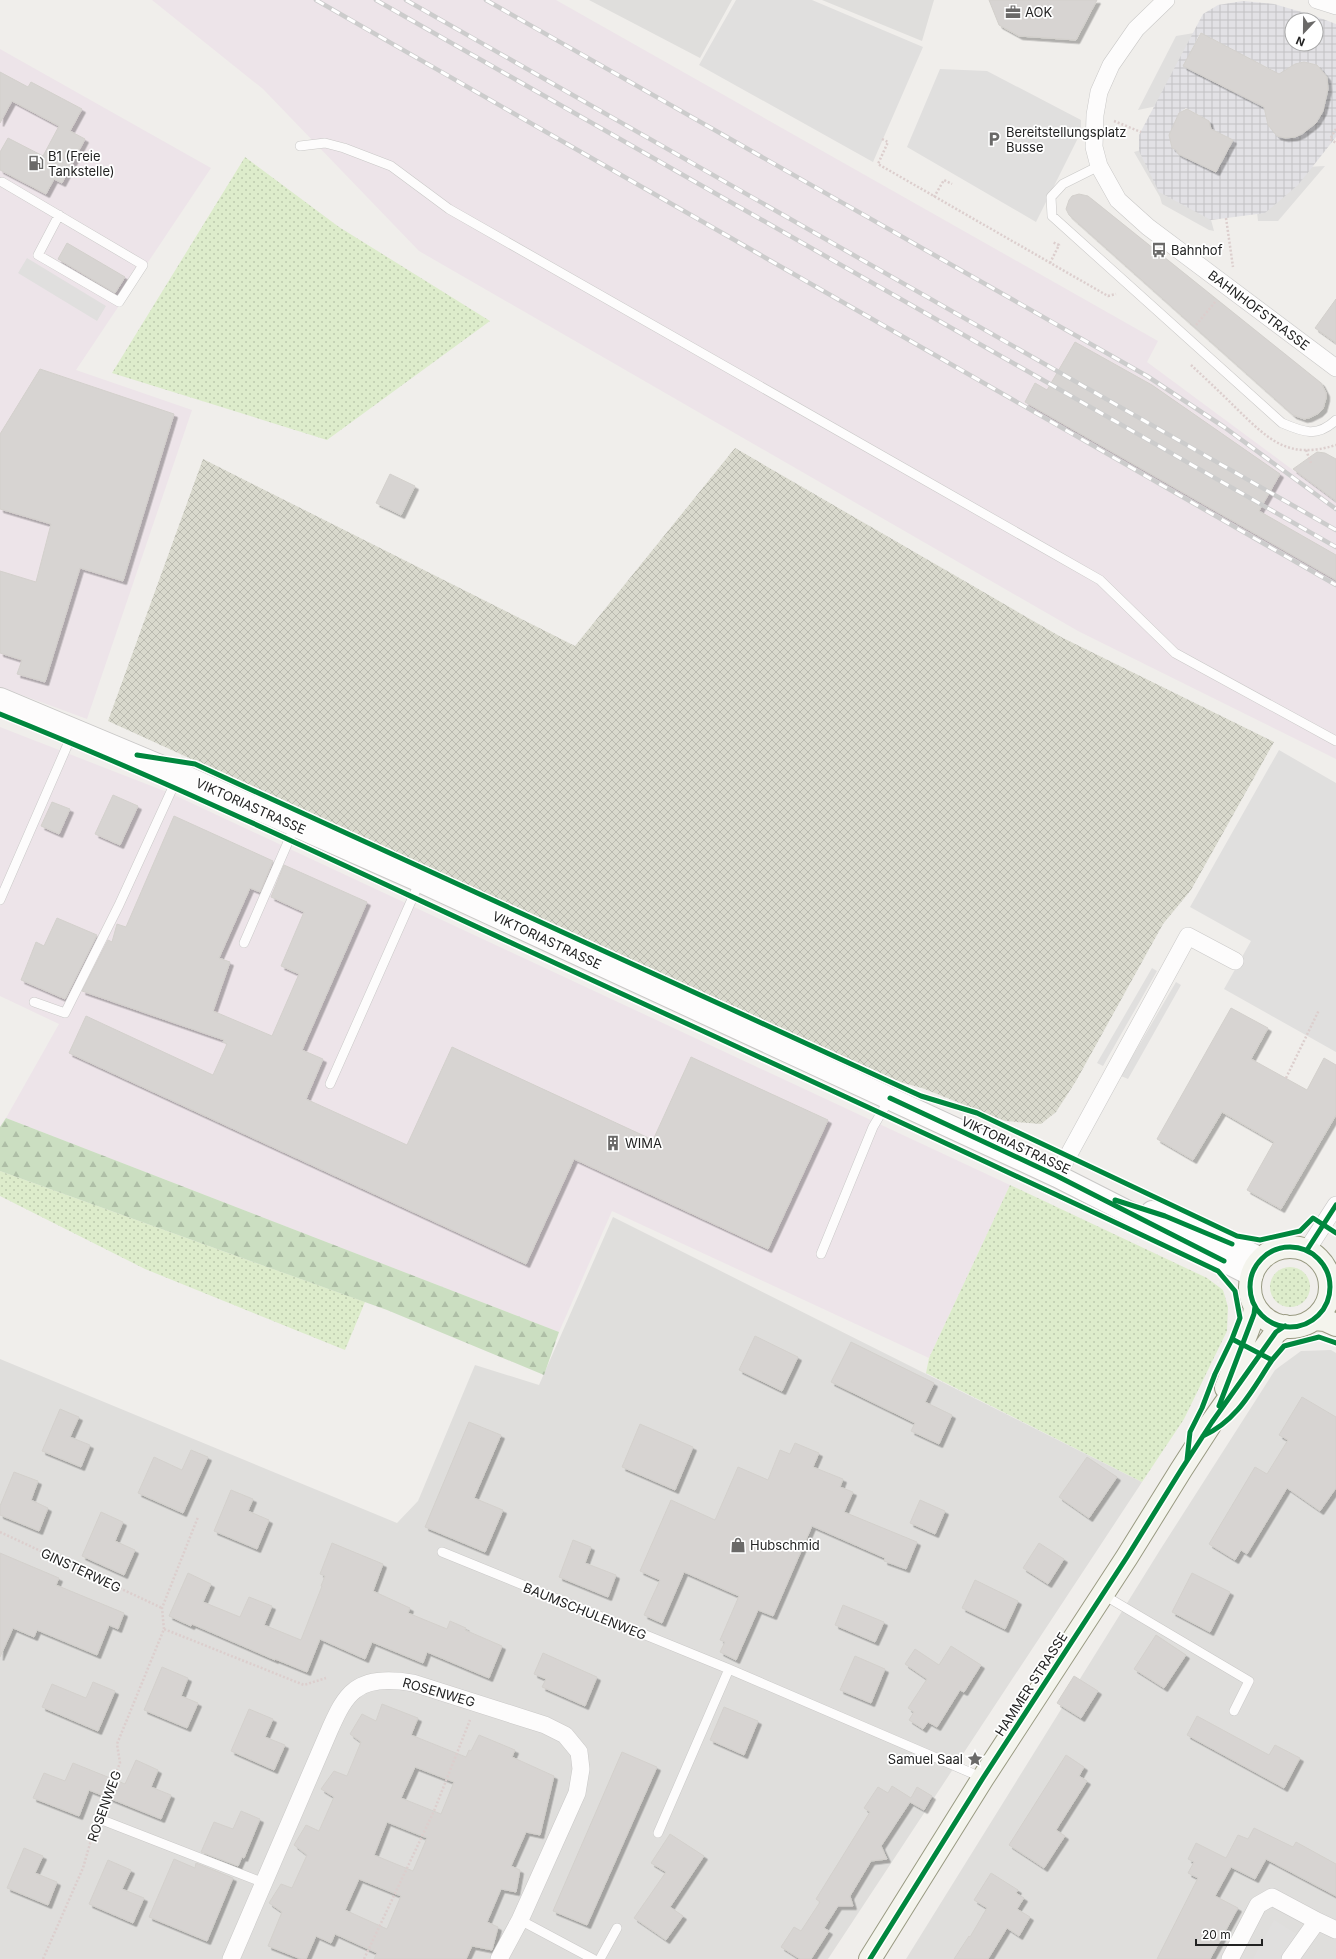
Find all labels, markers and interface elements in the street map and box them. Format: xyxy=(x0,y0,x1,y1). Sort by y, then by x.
office icon: AOK xyxy=(1004,3,1022,21)
place label: AOK xyxy=(1025,4,1052,20)
north arrow xyxy=(1284,12,1324,52)
text: N xyxy=(1294,33,1307,49)
place label: Bereitstellungsplatz Busse xyxy=(1006,124,1127,155)
parking icon: Bereitstellungsplatz Busse xyxy=(985,130,1003,148)
place label: B1 (Freie Tankstelle) xyxy=(48,148,115,179)
fuel station icon: B1 (Freie Tankstelle) xyxy=(27,154,45,172)
bus stop icon: Bahnhof xyxy=(1150,241,1168,259)
place label: Bahnhof xyxy=(1171,242,1223,258)
street label: BAHNHOFSTRASSE xyxy=(1205,267,1313,353)
street label: VIKTORIASTRASSE xyxy=(194,775,308,837)
street label: VIKTORIASTRASSE xyxy=(490,908,604,972)
street label: VIKTORIASTRASSE xyxy=(959,1113,1073,1177)
building icon: WIMA xyxy=(604,1134,622,1152)
place label: WIMA xyxy=(625,1135,662,1151)
shop icon: Hubschmid xyxy=(729,1536,747,1554)
place label: Hubschmid xyxy=(750,1537,820,1553)
street label: GINSTERWEG xyxy=(39,1545,123,1595)
street label: BAUMSCHULENWEG xyxy=(521,1579,649,1643)
street label: HAMMER STRASSE xyxy=(991,1629,1071,1739)
street label: ROSENWEG xyxy=(401,1674,477,1710)
place icon: Samuel Saal xyxy=(966,1750,984,1768)
place label: Samuel Saal xyxy=(888,1751,963,1767)
street label: ROSENWEG xyxy=(84,1768,124,1844)
scale bar xyxy=(1196,1921,1262,1947)
text: 20 m xyxy=(1202,1927,1231,1942)

